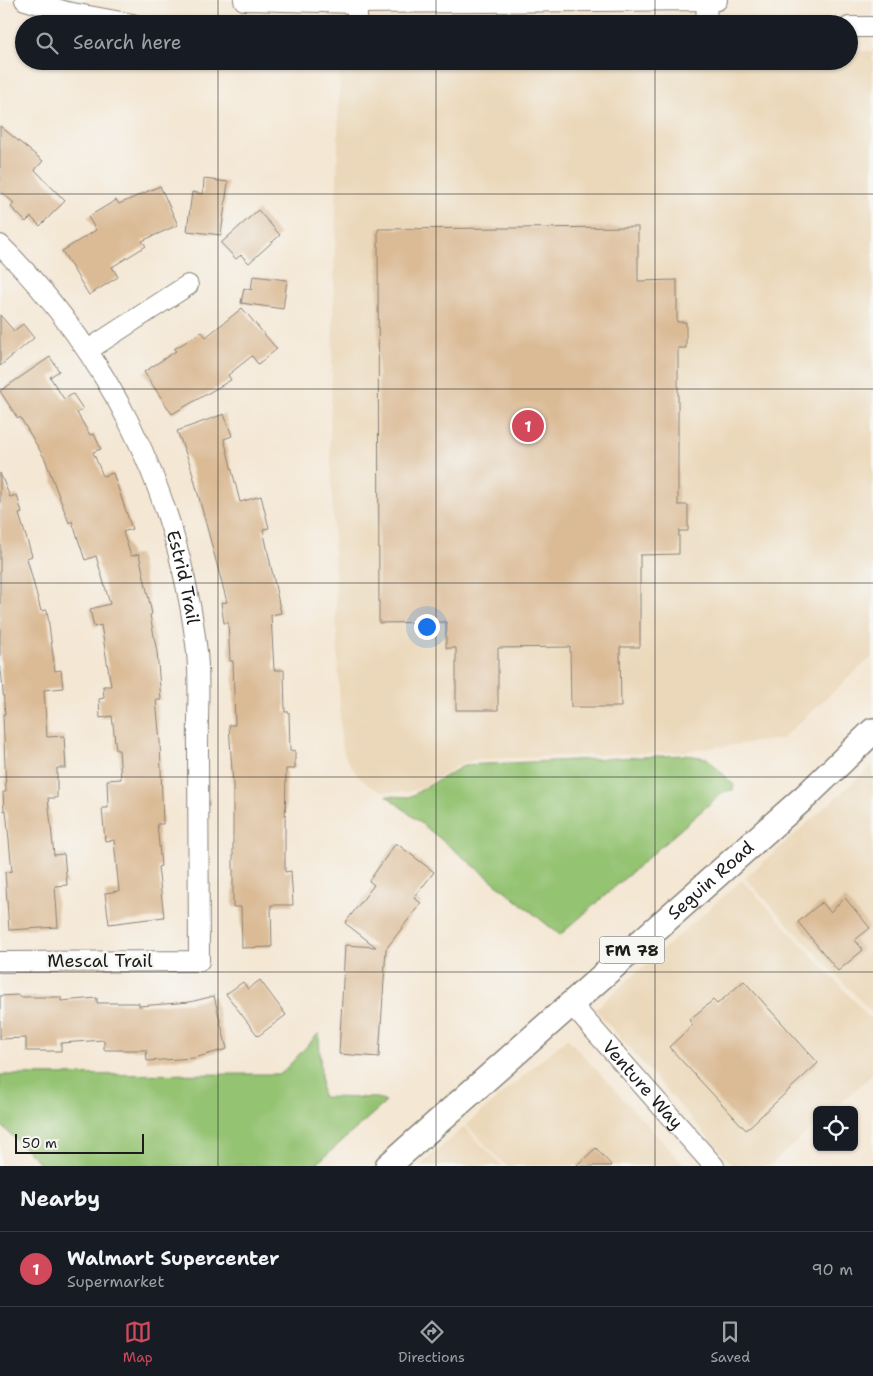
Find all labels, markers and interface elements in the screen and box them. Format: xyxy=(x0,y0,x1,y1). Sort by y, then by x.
search box xyxy=(15,15,858,70)
icon: search xyxy=(33,29,61,57)
text: Search here xyxy=(73,30,182,55)
pin: 1 xyxy=(512,407,544,445)
street label: Estrid Trail xyxy=(161,527,205,627)
your location xyxy=(414,614,440,640)
street label: Seguin Road xyxy=(662,835,759,925)
road number: FM 78 xyxy=(600,936,664,964)
street label: Mescal Trail xyxy=(47,949,153,973)
street label: Venture Way xyxy=(597,1035,688,1135)
map controls xyxy=(813,1106,858,1151)
button: locate xyxy=(813,1106,858,1151)
scale bar xyxy=(15,1131,144,1154)
text: 50 m xyxy=(22,1134,57,1152)
text: Nearby xyxy=(20,1185,100,1213)
text: Walmart Supercenter xyxy=(67,1246,279,1271)
text: 1 xyxy=(32,1259,40,1280)
text: 90 m xyxy=(812,1259,853,1280)
text: Supermarket xyxy=(67,1271,164,1292)
tab: Map xyxy=(123,1318,153,1366)
tab: Directions xyxy=(398,1318,465,1366)
tab: Saved xyxy=(711,1318,750,1366)

